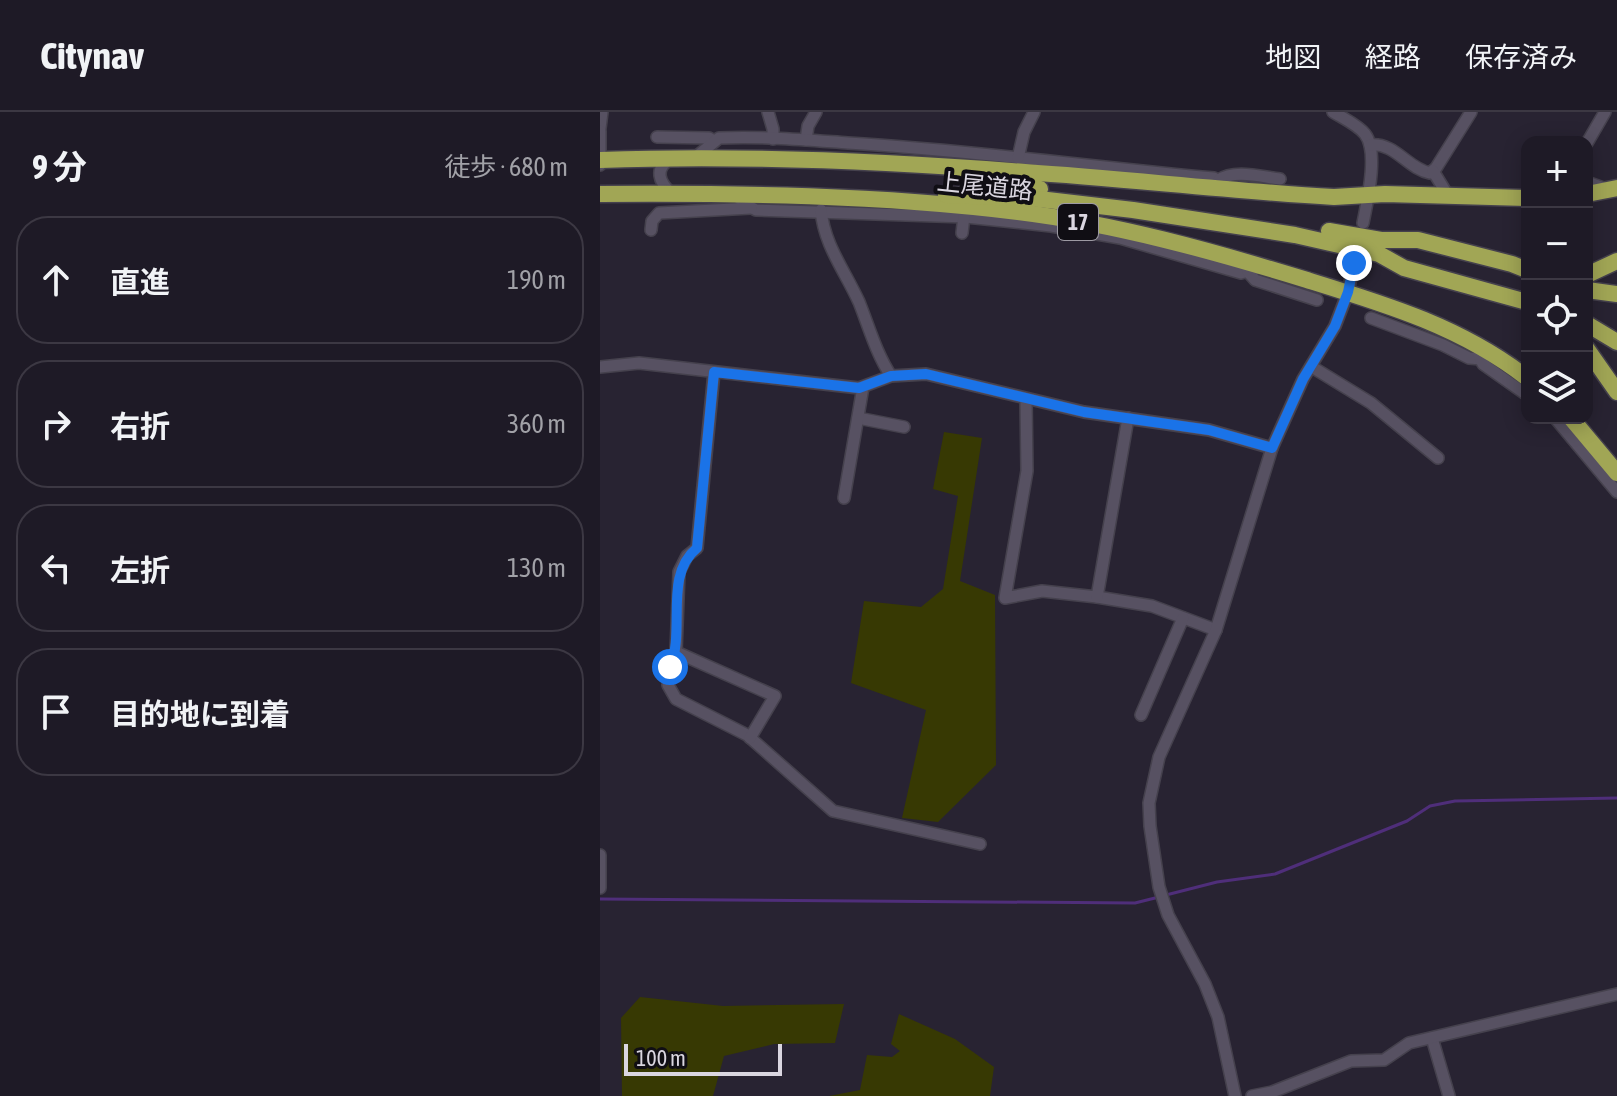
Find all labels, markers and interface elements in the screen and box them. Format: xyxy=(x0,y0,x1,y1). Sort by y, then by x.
text: Citynav xyxy=(40,34,144,77)
text: 地図 xyxy=(1265,41,1321,73)
text: 経路 xyxy=(1365,41,1421,73)
text: 保存済み xyxy=(1465,41,1577,73)
map controls xyxy=(1521,136,1593,424)
button: + xyxy=(1521,136,1593,208)
text: 9 分 xyxy=(32,147,87,186)
text: 徒歩 · 680 m xyxy=(444,152,568,182)
street label: 上尾道路 xyxy=(936,168,1034,204)
road number: 17 xyxy=(1058,204,1098,240)
button: − xyxy=(1521,208,1593,280)
route end xyxy=(1336,245,1372,281)
icon: ahead xyxy=(34,258,78,302)
text: 直進 xyxy=(110,265,170,299)
text: 190 m xyxy=(507,265,566,295)
button: locate xyxy=(1521,280,1593,352)
button: layers xyxy=(1521,352,1593,424)
icon: right xyxy=(34,402,78,446)
text: 右折 xyxy=(110,409,170,443)
text: 360 m xyxy=(507,409,566,439)
icon: left xyxy=(34,546,78,590)
text: 左折 xyxy=(110,553,170,587)
text: 130 m xyxy=(507,553,566,583)
route start xyxy=(652,649,688,685)
icon: arrive xyxy=(34,690,78,734)
text: 目的地に到着 xyxy=(110,697,290,731)
scale bar xyxy=(624,1040,782,1076)
text: 100 m xyxy=(636,1045,686,1071)

